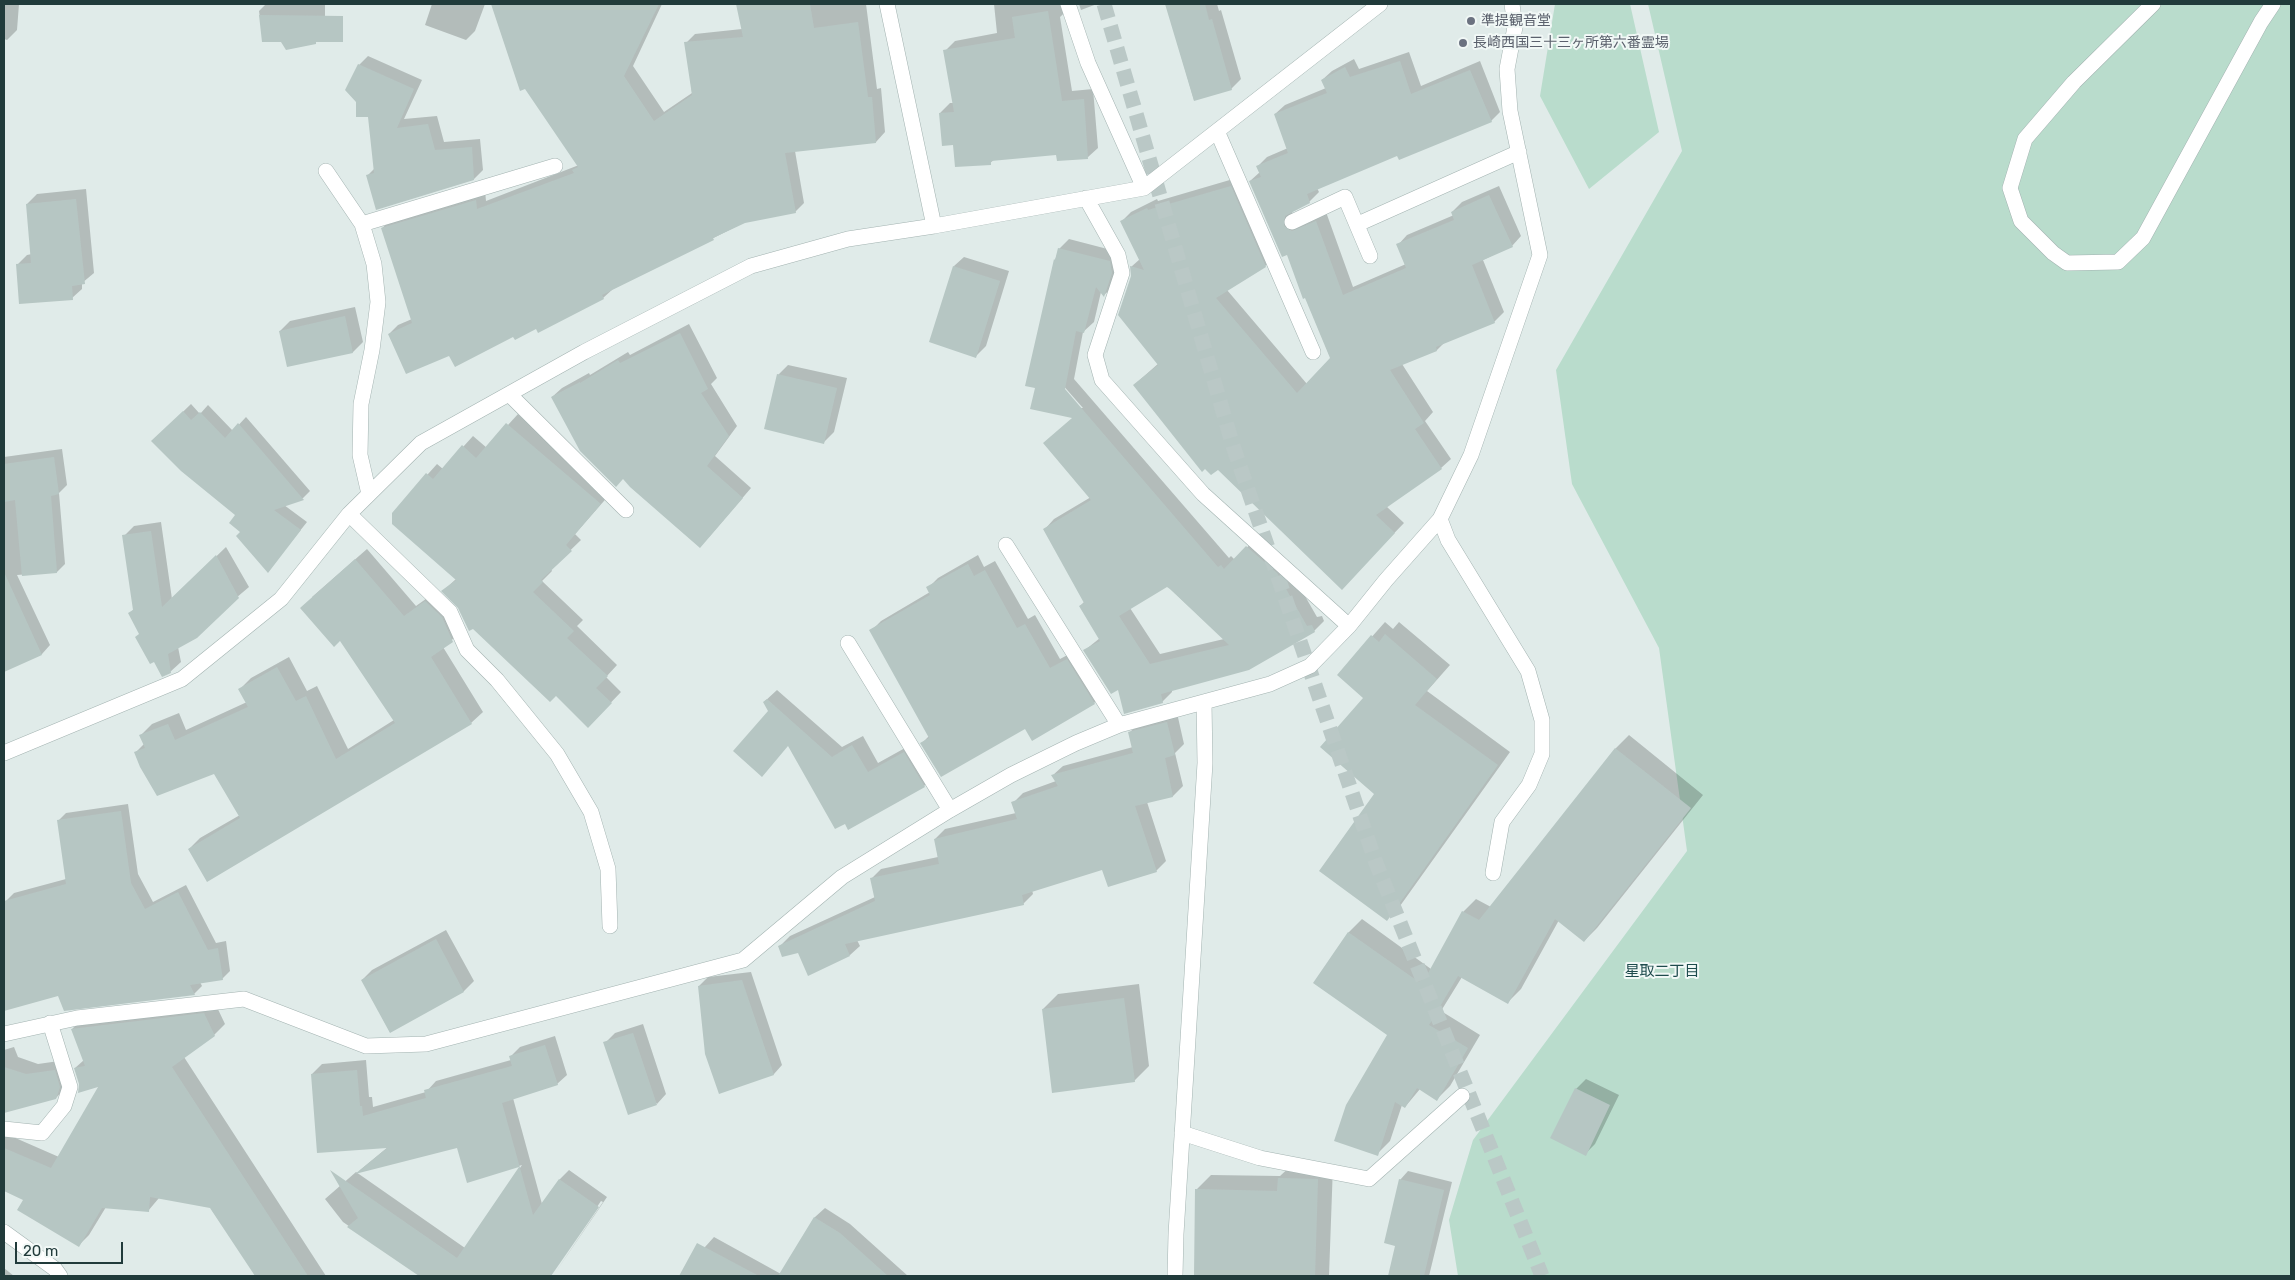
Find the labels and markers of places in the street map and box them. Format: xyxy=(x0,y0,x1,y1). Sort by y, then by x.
place label: 準提観音堂 xyxy=(1481,13,1551,29)
marker: 準提観音堂 xyxy=(1465,15,1477,27)
place label: 長崎西国三十三ヶ所第六番霊場 xyxy=(1473,35,1669,51)
marker: 長崎西国三十三ヶ所第六番霊場 xyxy=(1457,37,1469,49)

